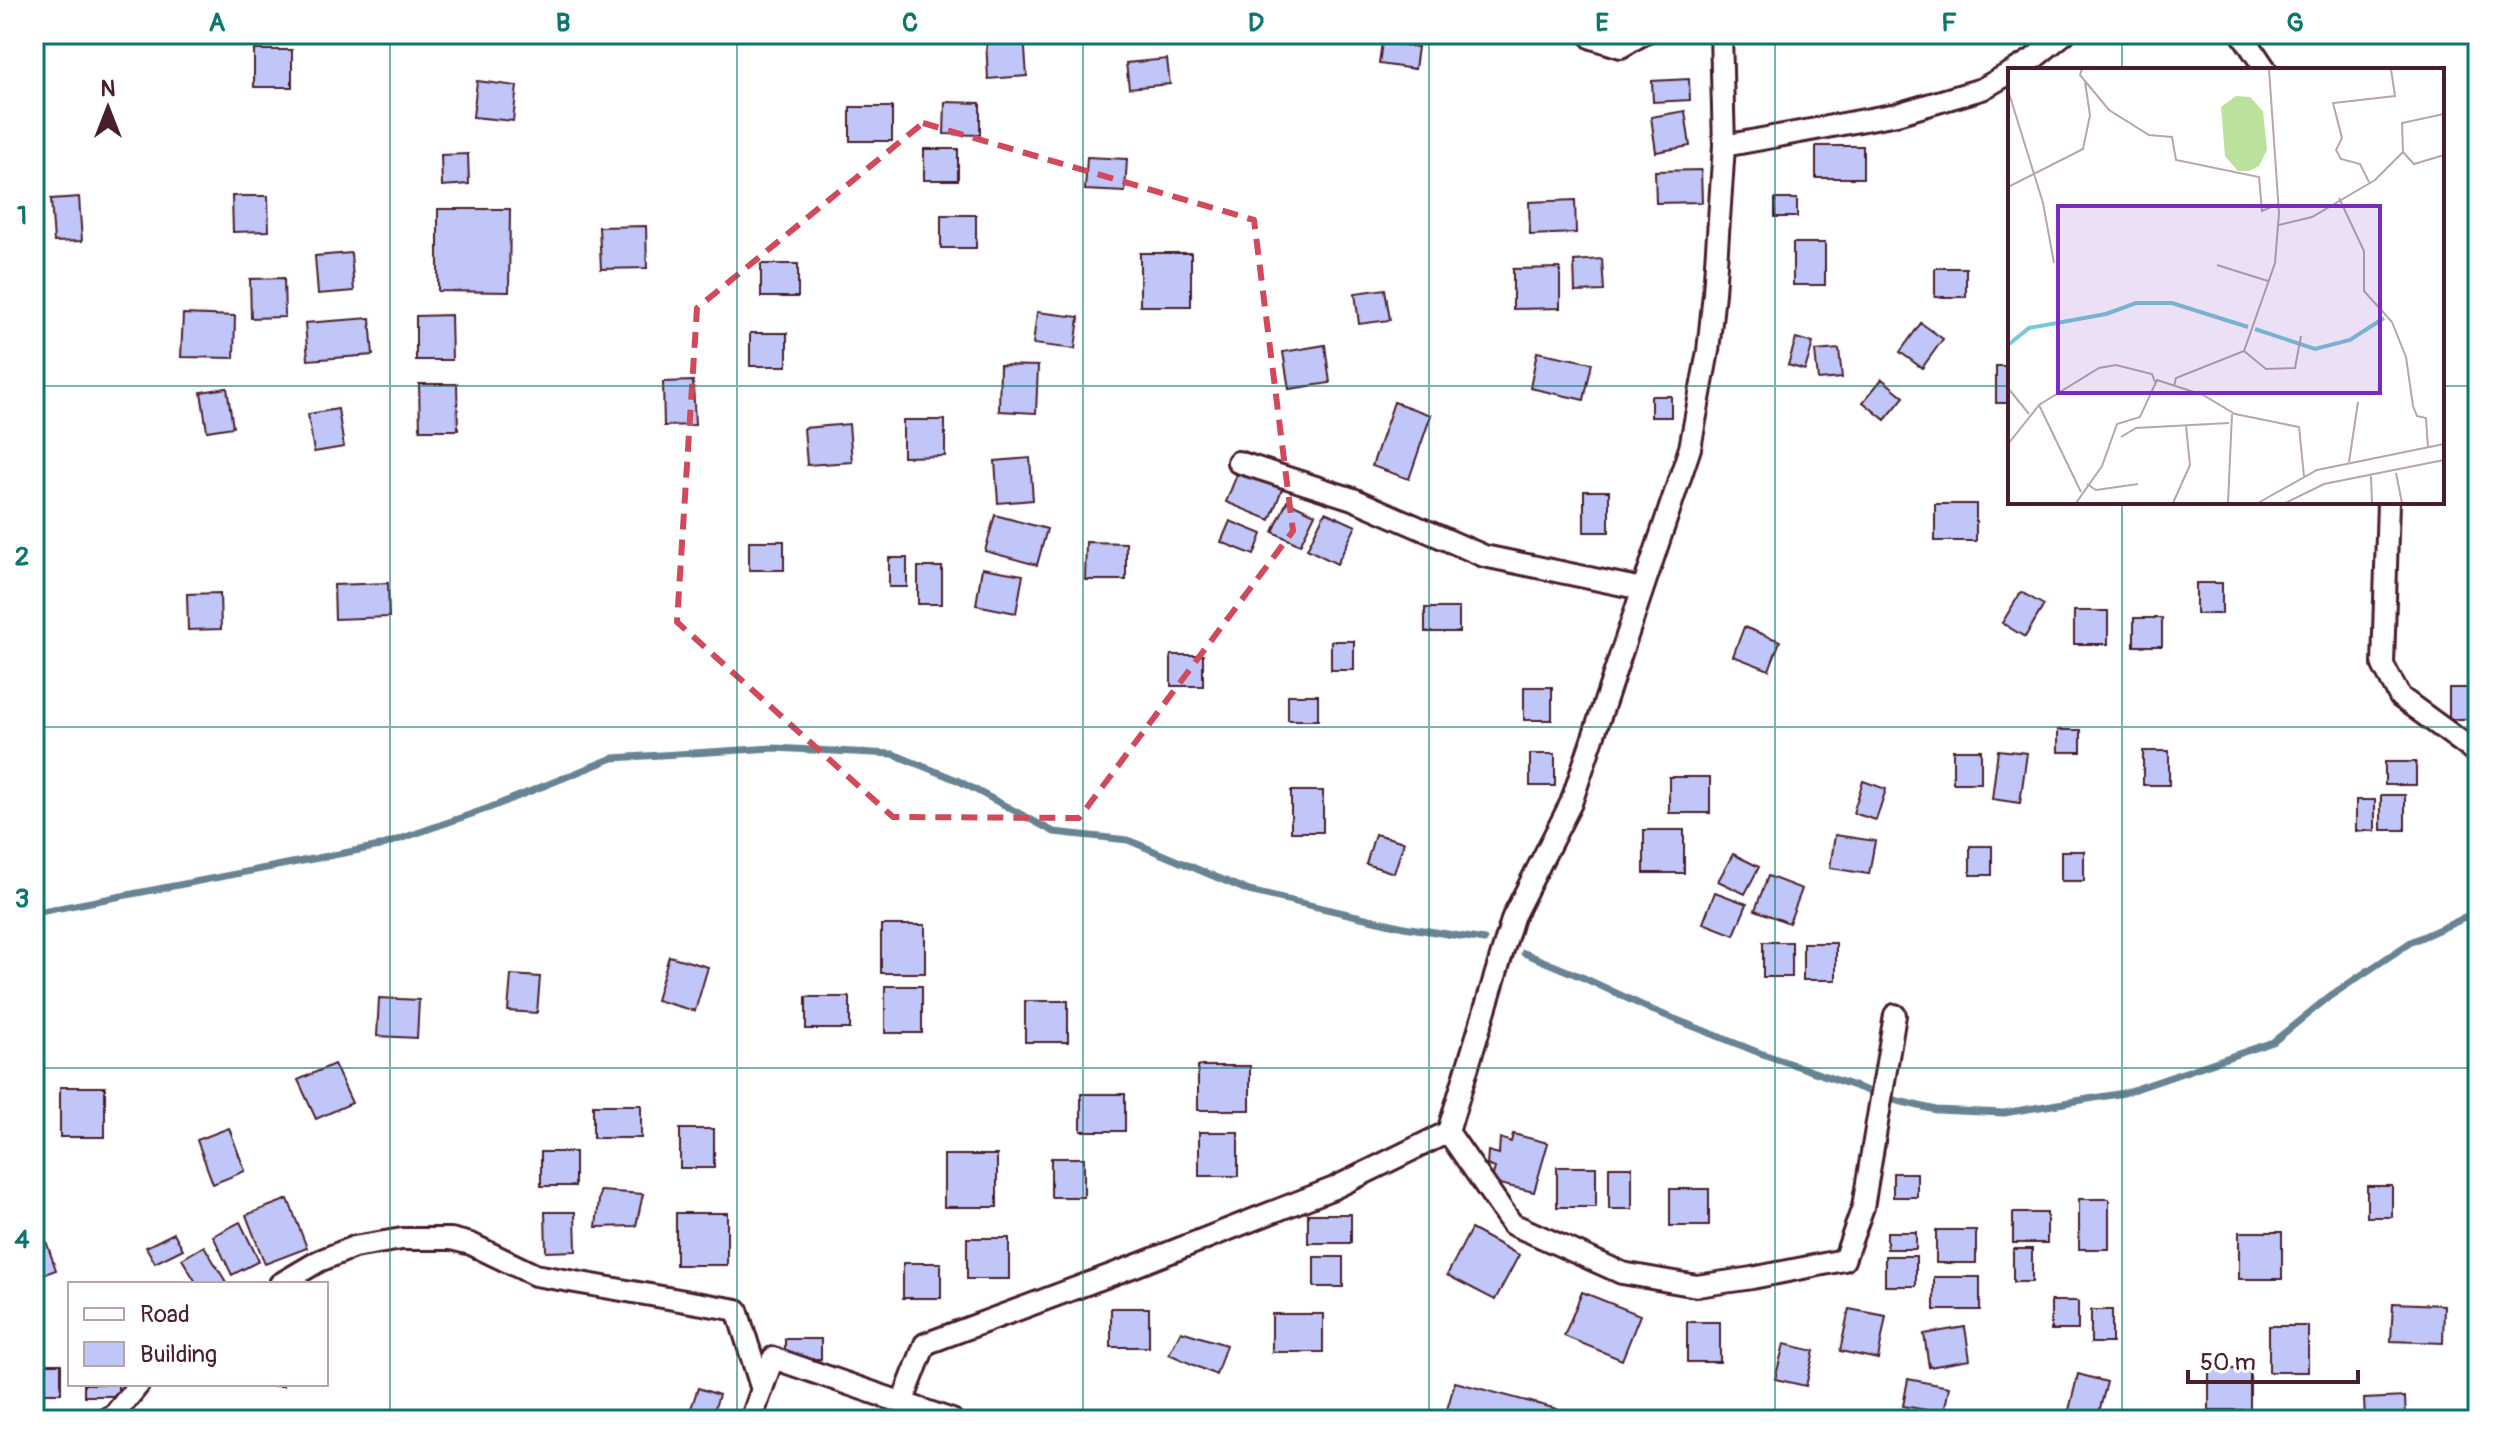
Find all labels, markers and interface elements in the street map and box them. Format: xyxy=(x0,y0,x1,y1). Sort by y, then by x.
text: A xyxy=(209,7,226,39)
text: B xyxy=(556,7,570,39)
text: C xyxy=(902,7,918,39)
text: D xyxy=(1248,7,1264,39)
text: E xyxy=(1595,7,1609,39)
text: F xyxy=(1941,7,1957,39)
text: G xyxy=(2286,7,2304,39)
north arrow xyxy=(68,68,148,148)
inset map xyxy=(2008,68,2444,504)
text: N xyxy=(101,75,116,103)
text: 1 xyxy=(17,200,27,232)
text: 2 xyxy=(15,541,29,573)
text: 3 xyxy=(15,883,29,915)
text: 4 xyxy=(14,1224,30,1256)
legend xyxy=(68,1282,328,1386)
text: Road xyxy=(140,1300,190,1329)
scale bar xyxy=(2188,1334,2358,1384)
text: Building xyxy=(140,1340,217,1369)
text: 50 m xyxy=(2200,1348,2256,1377)

